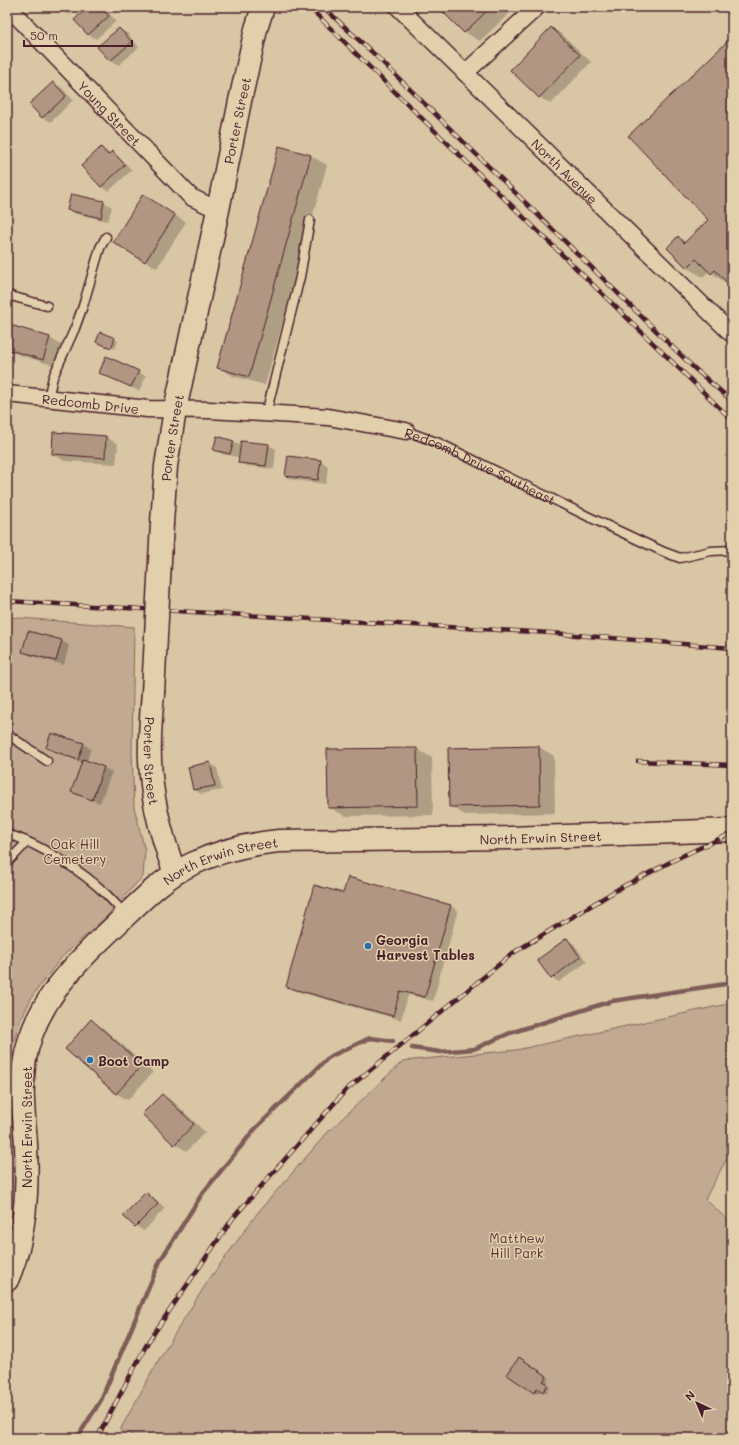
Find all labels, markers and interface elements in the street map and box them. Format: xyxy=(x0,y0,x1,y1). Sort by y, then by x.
scale bar xyxy=(24,22,132,48)
text: 50 m xyxy=(30,27,58,43)
street label: Porter Street xyxy=(219,75,254,165)
street label: Young Street xyxy=(75,77,145,149)
street label: North Avenue xyxy=(528,134,602,207)
street label: Redcomb Drive xyxy=(41,389,140,416)
street label: Porter Street xyxy=(156,392,187,482)
street label: Redcomb Drive Southeast xyxy=(403,423,559,508)
street label: Porter Street xyxy=(141,716,164,806)
street label: North Erwin Street xyxy=(480,826,602,847)
street label: North Erwin Street xyxy=(159,833,279,888)
park label: Oak Hill Cemetery xyxy=(44,835,107,867)
place label: Georgia Harvest Tables xyxy=(376,931,475,963)
marker: Georgia Harvest Tables xyxy=(363,941,373,951)
place label: Boot Camp xyxy=(98,1052,169,1069)
marker: Boot Camp xyxy=(85,1055,95,1065)
street label: North Erwin Street xyxy=(18,1066,35,1188)
park label: Matthew Hill Park xyxy=(489,1229,545,1261)
north arrow xyxy=(677,1383,717,1423)
text: N xyxy=(681,1387,698,1404)

